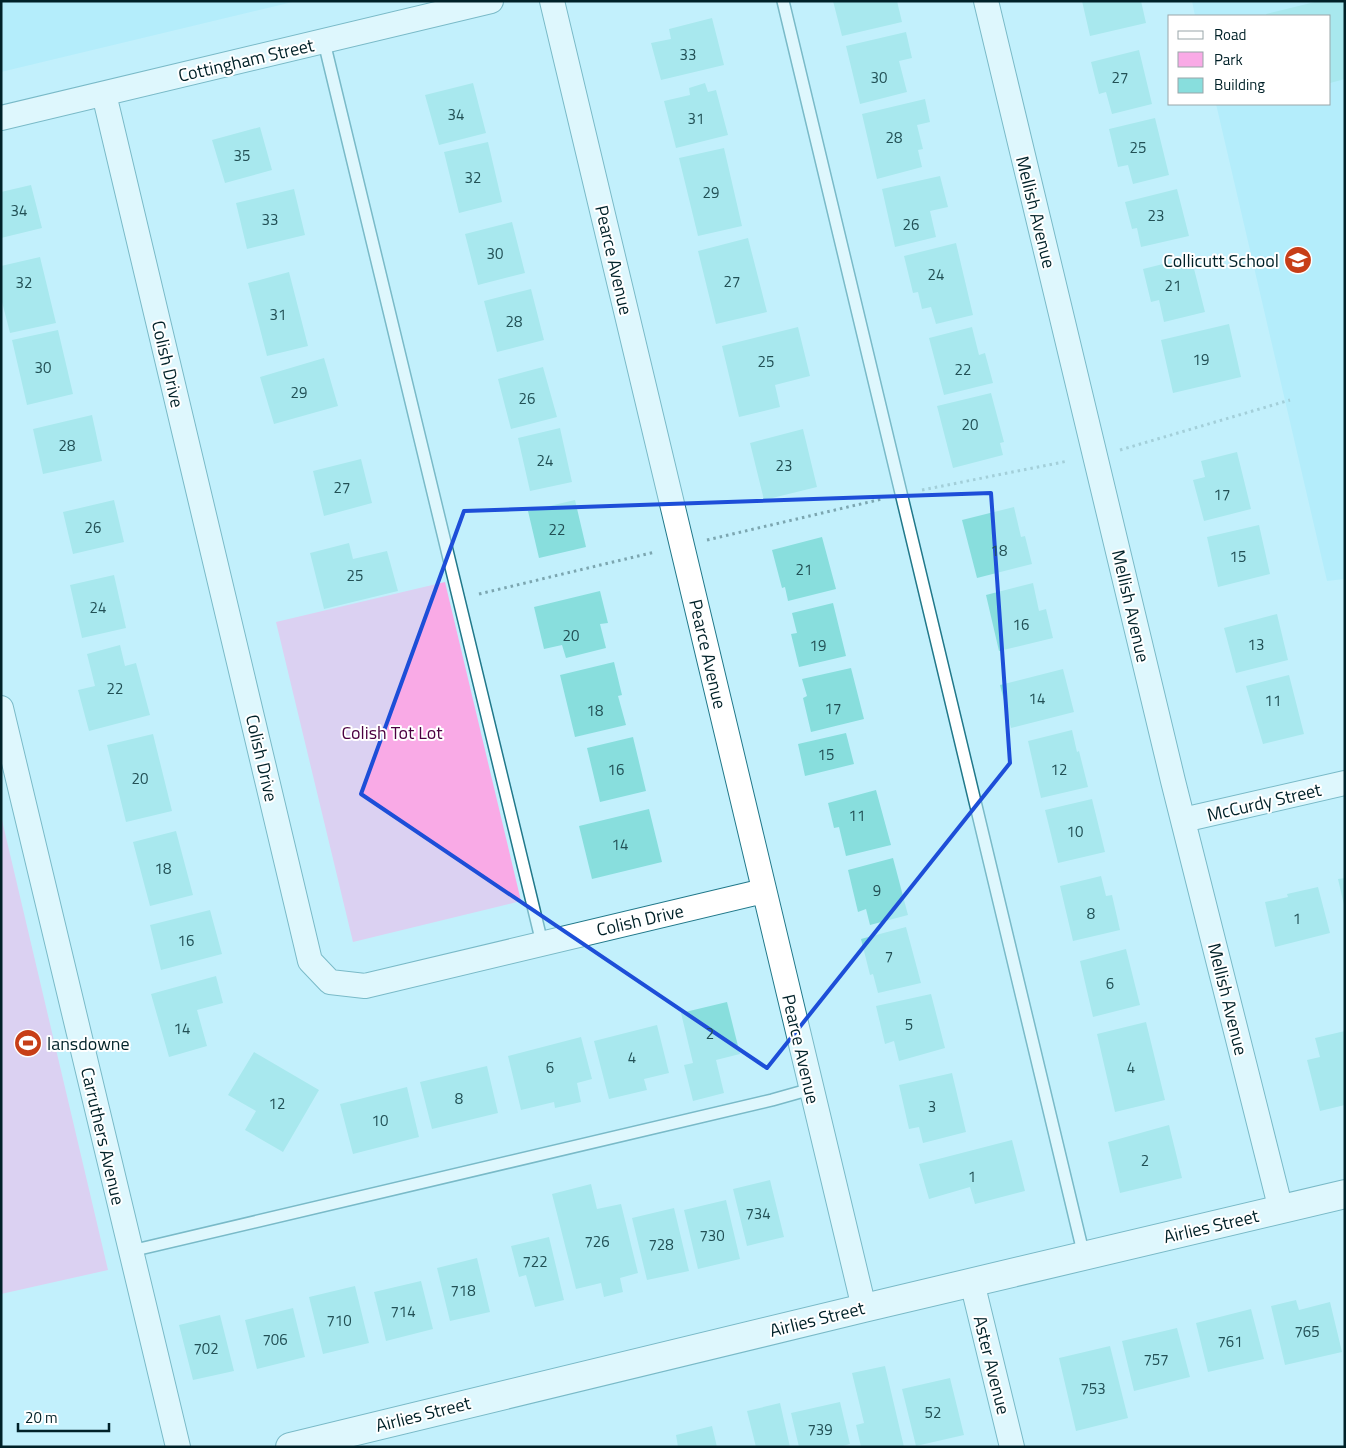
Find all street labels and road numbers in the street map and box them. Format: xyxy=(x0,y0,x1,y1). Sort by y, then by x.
street label: Cottingham Street xyxy=(175,31,317,89)
street label: Mellish Avenue xyxy=(1009,153,1063,271)
street label: Pearce Avenue xyxy=(588,202,640,318)
street label: Colish Drive xyxy=(145,318,191,410)
street label: Mellish Avenue xyxy=(1105,547,1157,665)
street label: Pearce Avenue xyxy=(682,596,734,712)
street label: Colish Drive xyxy=(239,712,285,804)
street label: McCurdy Street xyxy=(1204,776,1325,828)
street label: Colish Drive xyxy=(594,897,686,943)
street label: Mellish Avenue xyxy=(1201,940,1255,1058)
street label: Pearce Avenue xyxy=(775,991,827,1107)
street label: Carruthers Avenue xyxy=(74,1064,132,1208)
street label: Airlies Street xyxy=(1161,1202,1262,1250)
street label: Airlies Street xyxy=(767,1294,868,1344)
street label: Aster Avenue xyxy=(967,1313,1017,1417)
street label: Airlies Street xyxy=(373,1389,474,1439)

